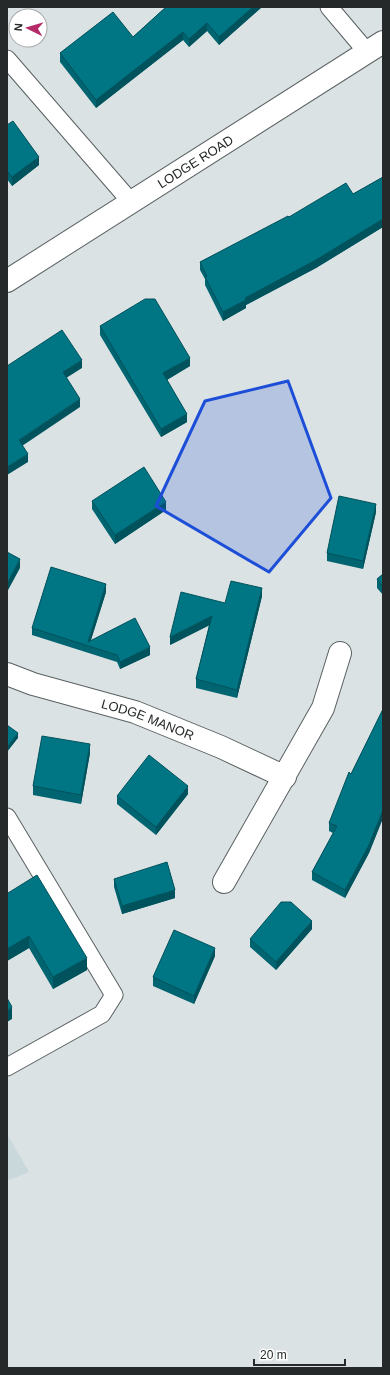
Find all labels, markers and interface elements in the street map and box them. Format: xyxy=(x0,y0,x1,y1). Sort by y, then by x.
north arrow xyxy=(8,8,48,48)
text: N xyxy=(12,23,24,32)
street label: LODGE ROAD xyxy=(155,132,236,191)
street label: LODGE MANOR xyxy=(100,696,196,743)
scale bar xyxy=(254,1341,345,1367)
text: 20 m xyxy=(260,1348,287,1362)

